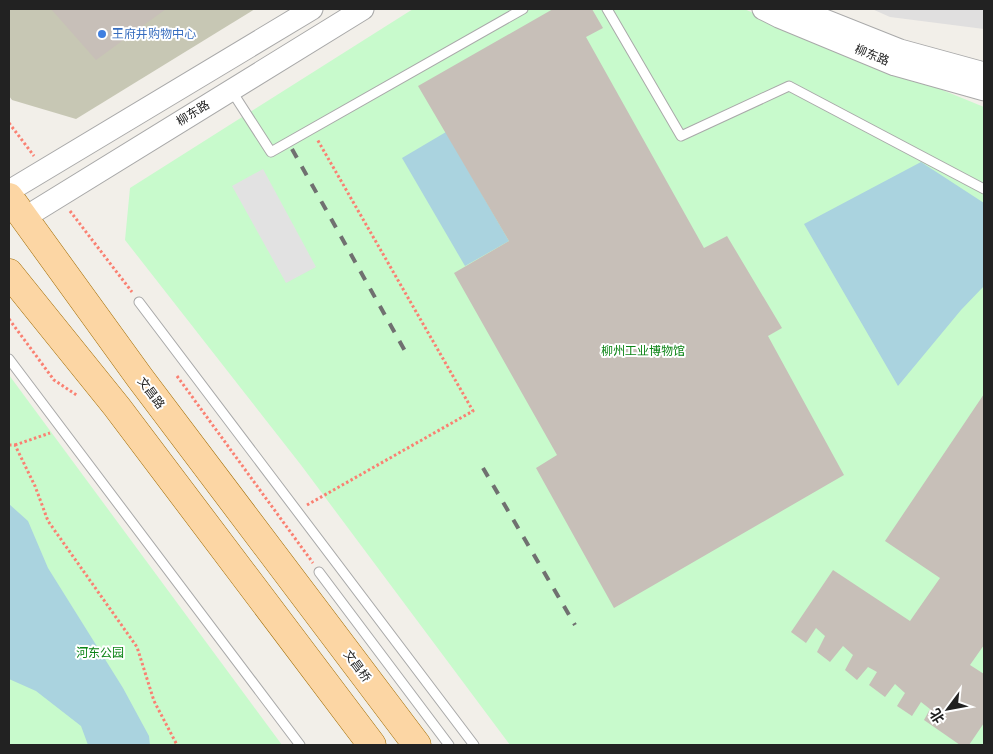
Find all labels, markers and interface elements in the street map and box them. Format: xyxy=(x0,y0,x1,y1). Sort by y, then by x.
place label: 王府井购物中心 xyxy=(112,27,196,41)
marker: 王府井购物中心 xyxy=(96,28,108,40)
street label: 柳东路 xyxy=(853,42,891,68)
street label: 柳东路 xyxy=(174,98,212,128)
park label: 柳州工业博物馆 xyxy=(601,344,685,358)
street label: 文昌路 xyxy=(135,374,167,412)
park label: 河东公园 xyxy=(76,646,124,660)
street label: 文昌桥 xyxy=(341,647,373,685)
north arrow xyxy=(923,684,973,734)
text: 北 xyxy=(926,705,948,726)

